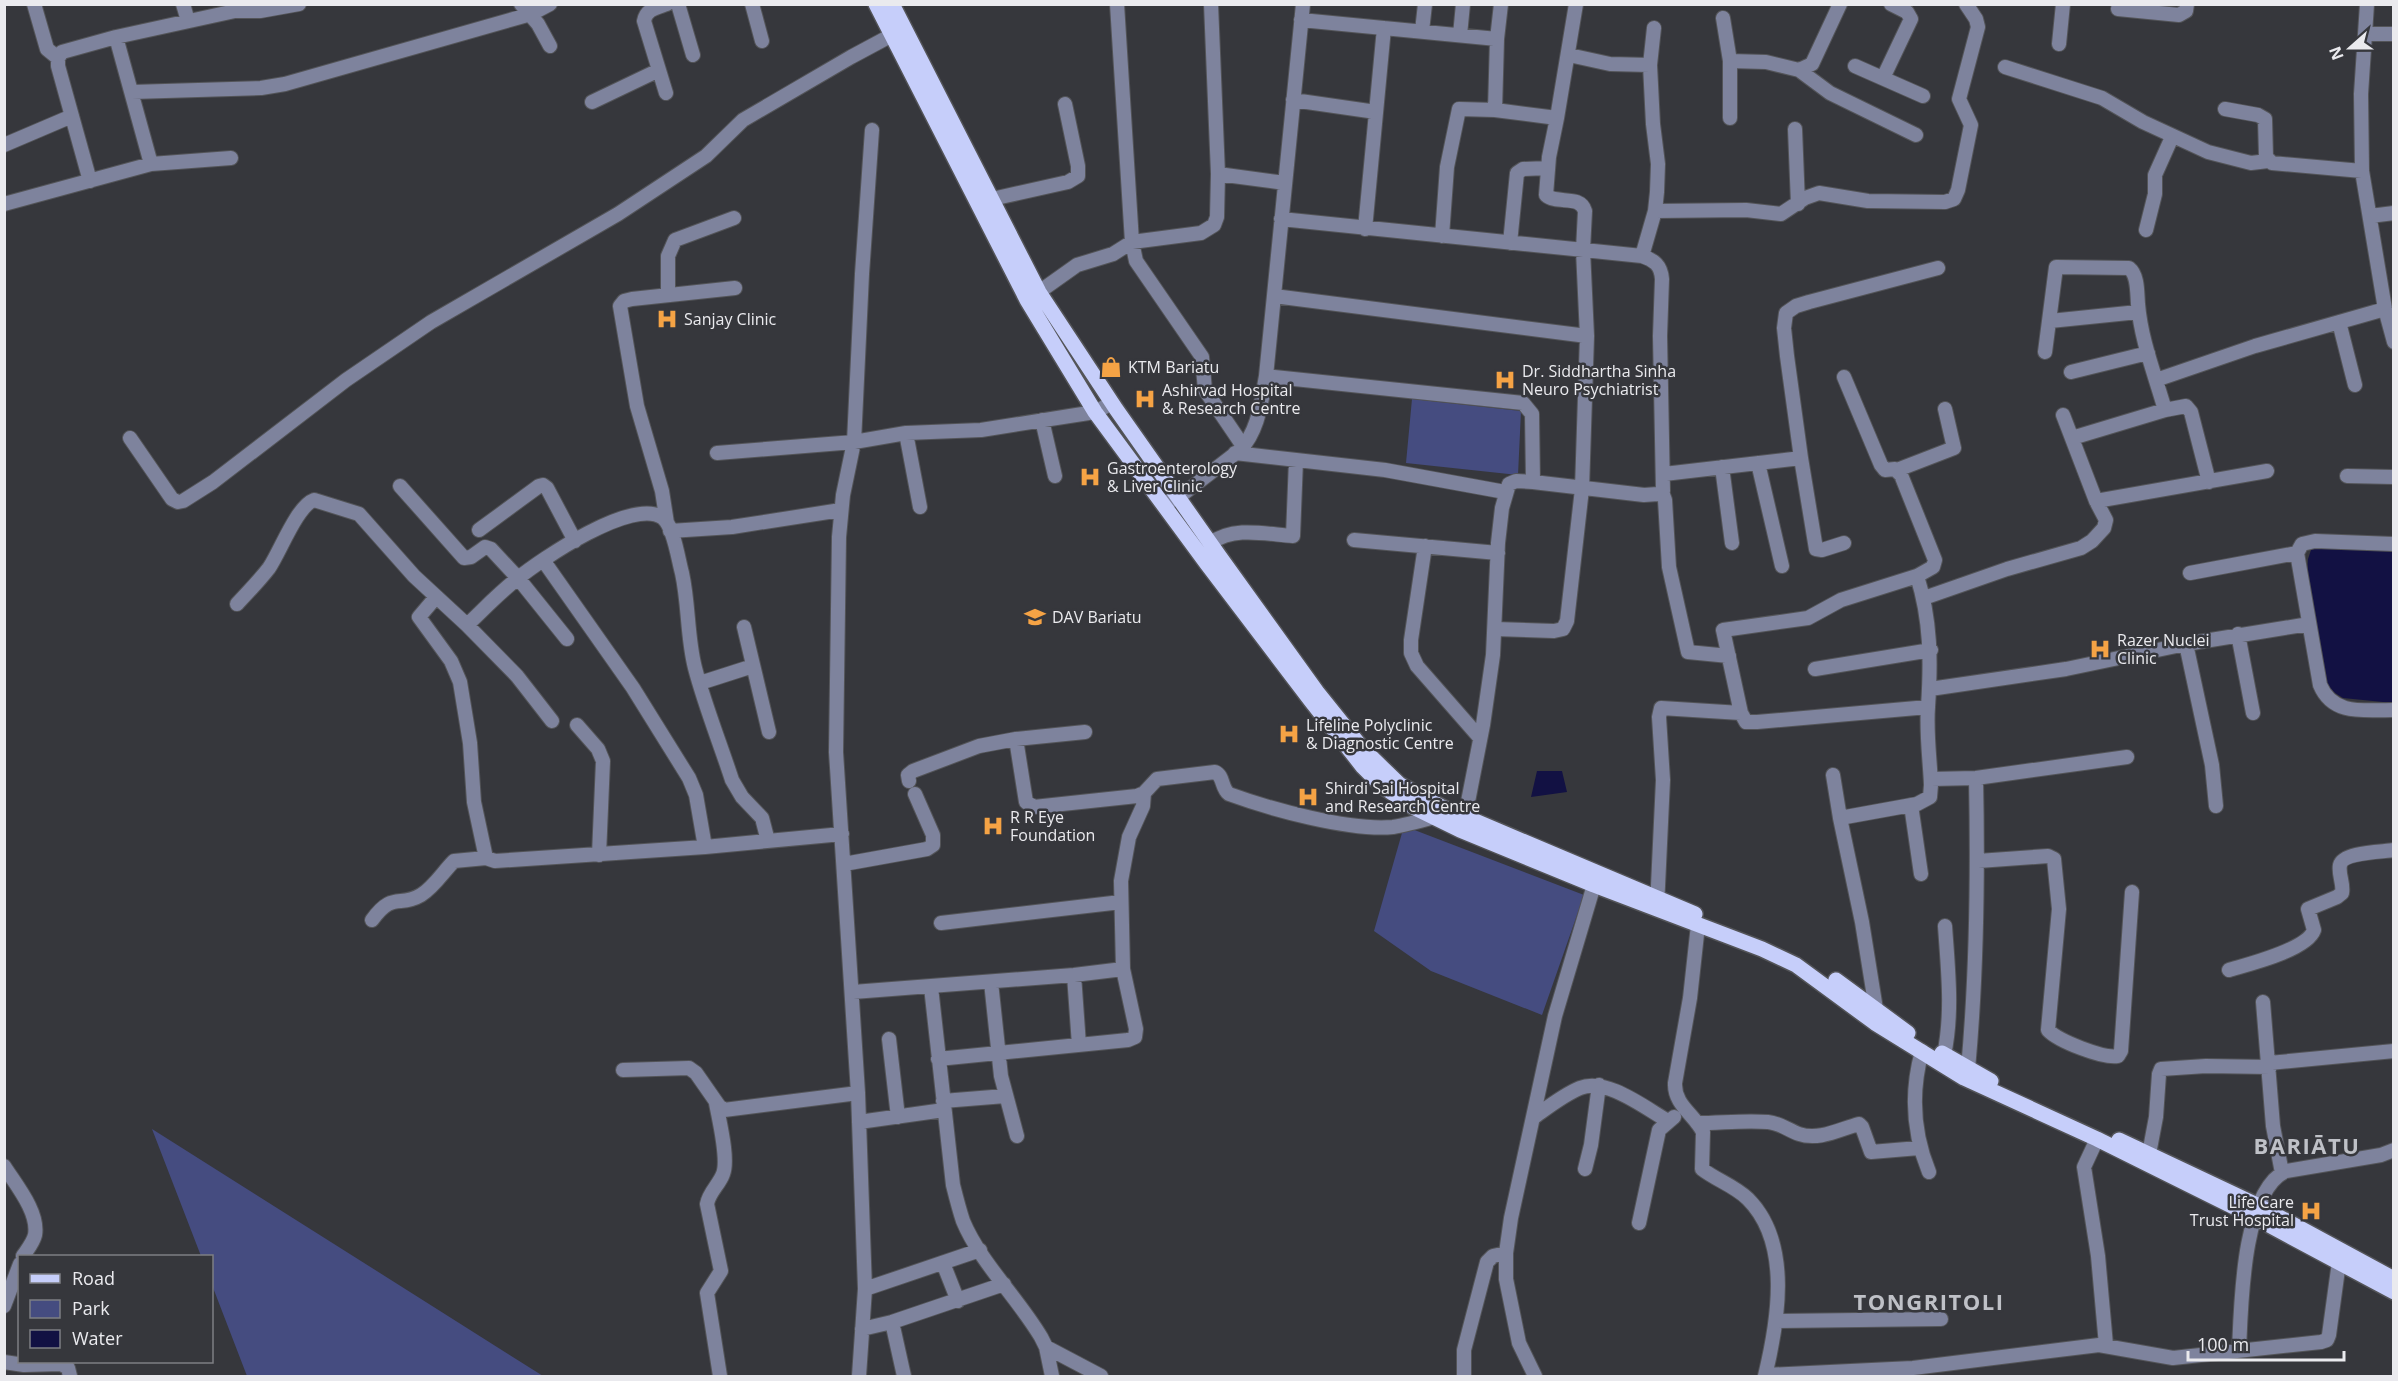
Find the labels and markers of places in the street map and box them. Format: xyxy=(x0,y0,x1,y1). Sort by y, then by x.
hospital icon: Sanjay Clinic xyxy=(655,307,679,331)
place label: Sanjay Clinic xyxy=(684,308,777,330)
shop icon: KTM Bariatu xyxy=(1099,355,1123,379)
place label: KTM Bariatu xyxy=(1128,356,1219,378)
place label: Dr. Siddhartha Sinha Neuro Psychiatrist xyxy=(1522,360,1676,400)
hospital icon: Dr. Siddhartha Sinha Neuro Psychiatrist xyxy=(1493,368,1517,392)
place label: Ashirvad Hospital & Research Centre xyxy=(1162,379,1300,419)
hospital icon: Ashirvad Hospital & Research Centre xyxy=(1133,387,1157,411)
place label: Gastroenterology & Liver Clinic xyxy=(1107,457,1238,497)
hospital icon: Gastroenterology & Liver Clinic xyxy=(1078,465,1102,489)
school or university icon: DAV Bariatu xyxy=(1023,605,1047,629)
place label: DAV Bariatu xyxy=(1052,606,1142,628)
place label: Razer Nuclei Clinic xyxy=(2117,629,2210,669)
hospital icon: Razer Nuclei Clinic xyxy=(2088,637,2112,661)
place label: Lifeline Polyclinic & Diagnostic Centre xyxy=(1306,714,1454,754)
hospital icon: Lifeline Polyclinic & Diagnostic Centre xyxy=(1277,722,1301,746)
place label: Shirdi Sai Hospital and Research Centre xyxy=(1325,777,1480,817)
hospital icon: Shirdi Sai Hospital and Research Centre xyxy=(1296,785,1320,809)
place label: R R Eye Foundation xyxy=(1010,806,1095,846)
hospital icon: R R Eye Foundation xyxy=(981,814,1005,838)
place label: Life Care Trust Hospital xyxy=(2190,1191,2294,1231)
hospital icon: Life Care Trust Hospital xyxy=(2299,1199,2323,1223)

